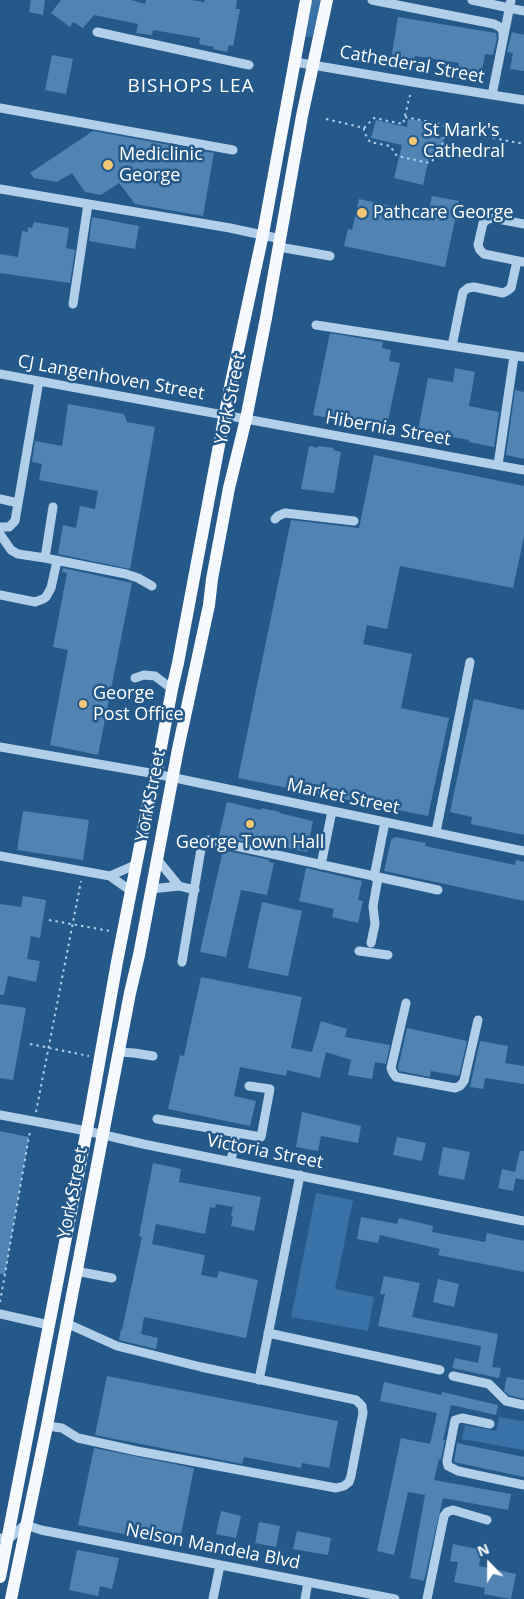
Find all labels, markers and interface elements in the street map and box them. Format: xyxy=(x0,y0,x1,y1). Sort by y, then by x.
street label: Cathederal Street xyxy=(338,42,486,88)
district label: BISHOPS LEA xyxy=(126,76,256,98)
place label: St Mark's Cathedral xyxy=(423,120,505,162)
marker: St Mark's Cathedral xyxy=(407,135,419,147)
place label: Mediclinic George xyxy=(119,144,203,186)
marker: Mediclinic George xyxy=(101,158,115,172)
place label: Pathcare George xyxy=(373,202,513,224)
marker: Pathcare George xyxy=(355,206,369,220)
street label: CJ Langenhoven Street xyxy=(16,351,206,405)
street label: York Street xyxy=(211,351,251,447)
street label: Hibernia Street xyxy=(324,407,452,451)
place label: George Post Office xyxy=(93,683,184,726)
marker: George Post Office xyxy=(77,698,89,710)
street label: York Street xyxy=(132,748,170,844)
street label: Market Street xyxy=(285,775,401,819)
marker: George Town Hall xyxy=(244,818,256,830)
place label: George Town Hall xyxy=(176,832,324,854)
street label: Victoria Street xyxy=(205,1130,325,1174)
street label: York Street xyxy=(54,1145,92,1241)
street label: Nelson Mandela Blvd xyxy=(124,1520,302,1574)
north arrow xyxy=(464,1539,514,1589)
text: N xyxy=(474,1539,492,1561)

